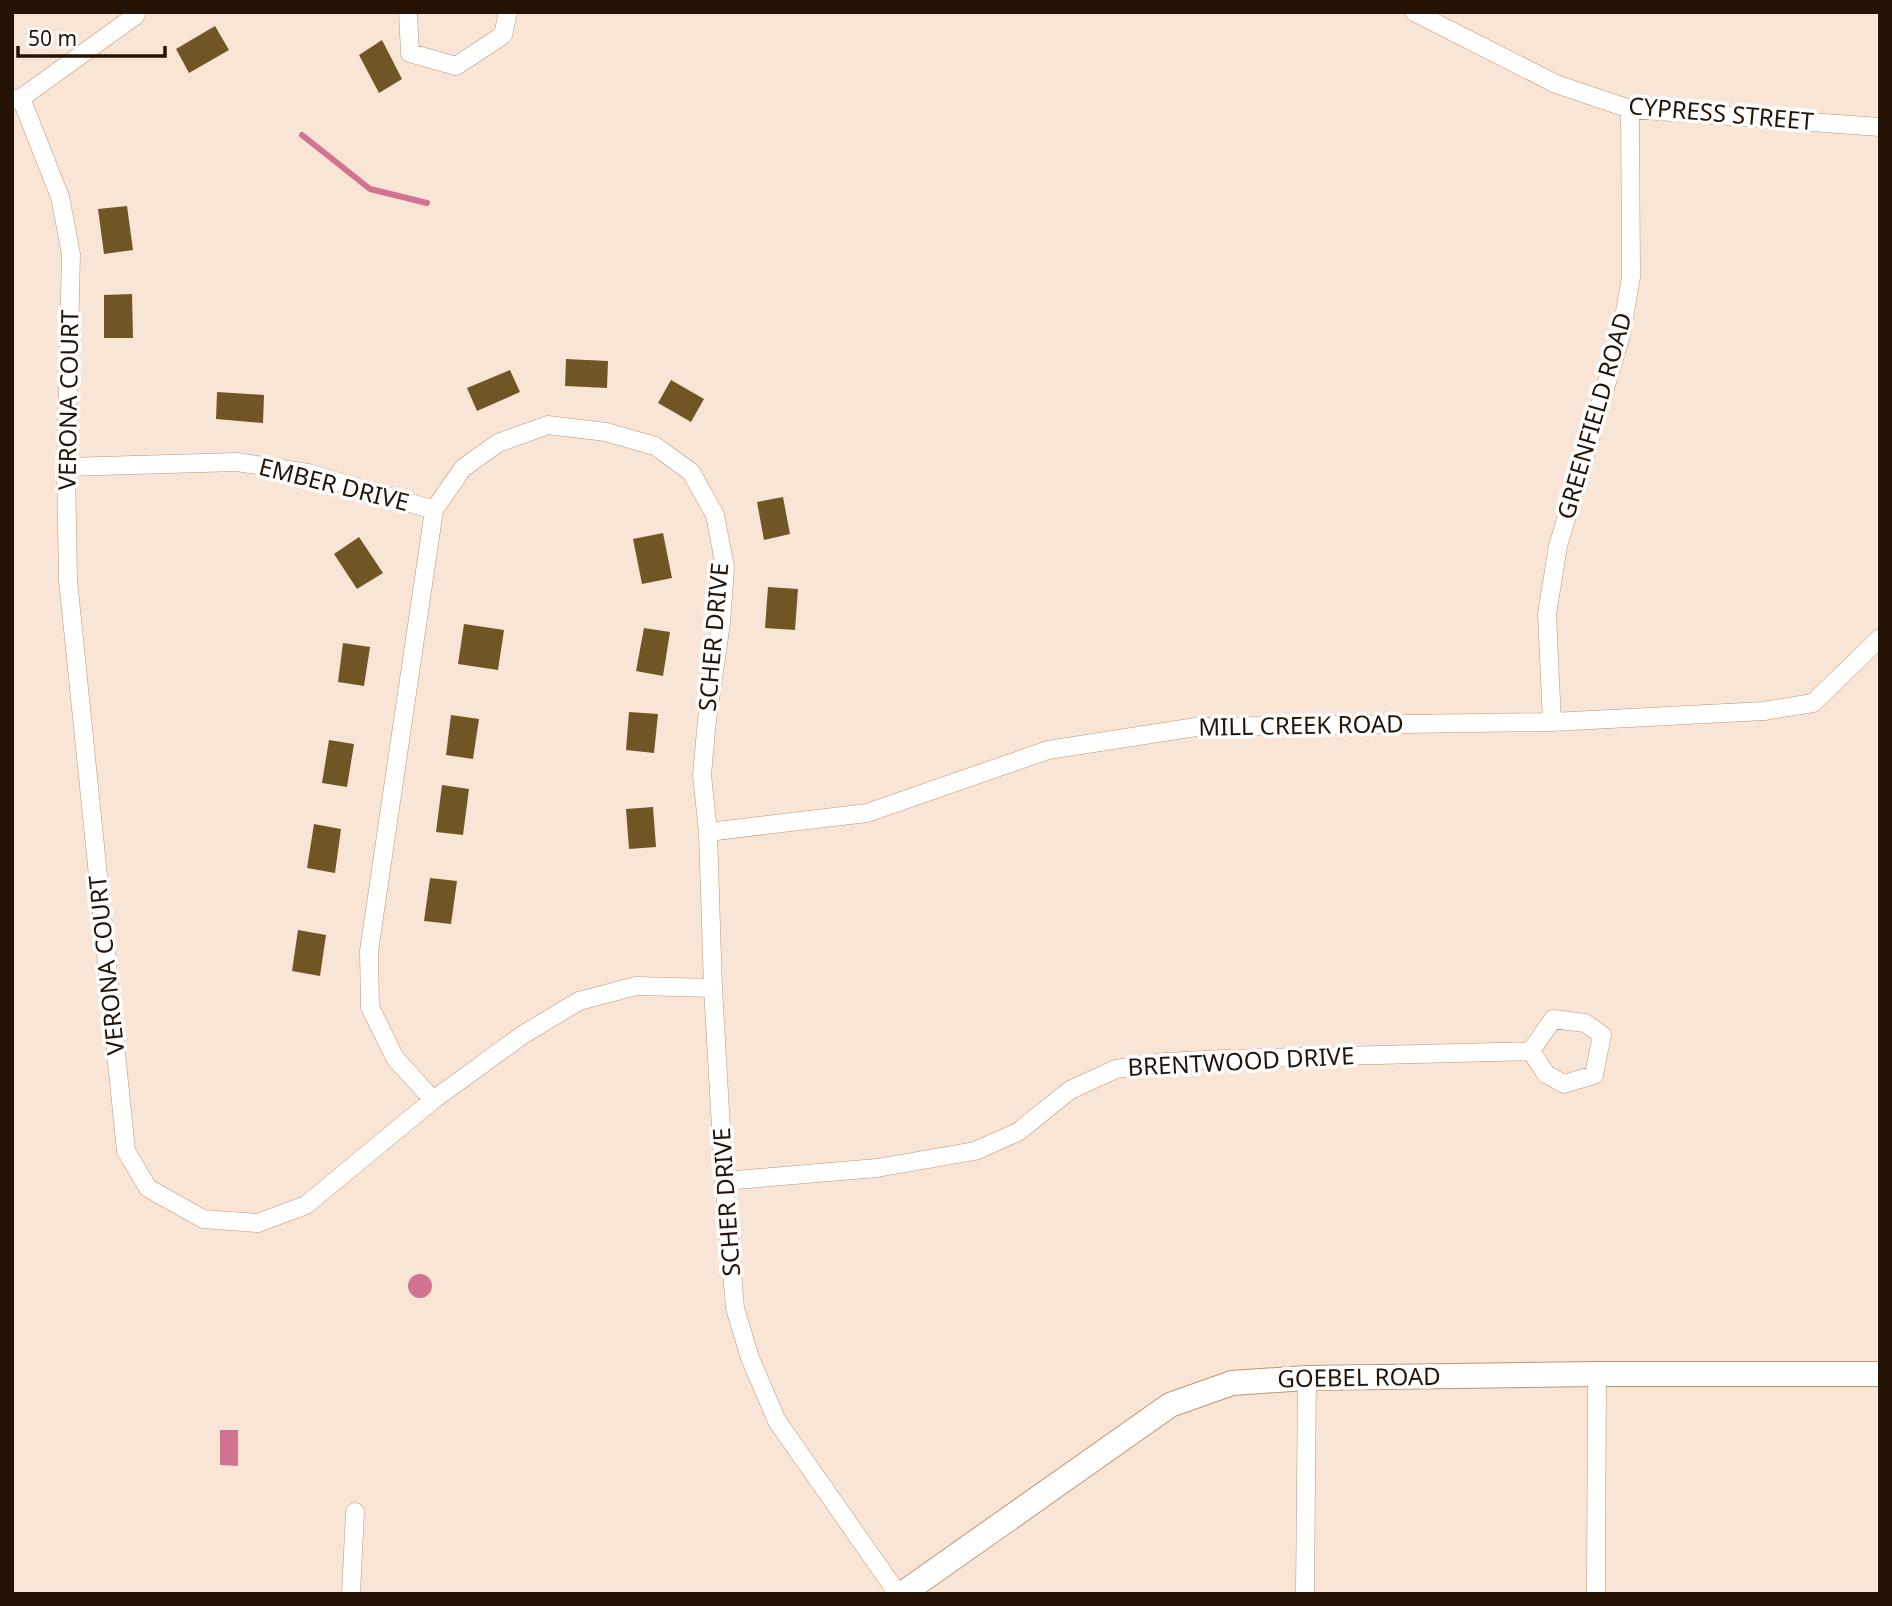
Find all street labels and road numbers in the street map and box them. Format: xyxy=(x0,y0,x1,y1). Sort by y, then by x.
street label: CYPRESS STREET xyxy=(1627,88,1816,137)
street label: GREENFIELD ROAD xyxy=(1548,308,1639,523)
street label: VERONA COURT xyxy=(49,309,86,490)
street label: EMBER DRIVE xyxy=(256,449,413,518)
street label: SCHER DRIVE xyxy=(690,561,735,713)
street label: MILL CREEK ROAD xyxy=(1198,706,1404,743)
street label: VERONA COURT xyxy=(80,873,131,1057)
street label: BRENTWOOD DRIVE xyxy=(1127,1038,1355,1083)
street label: SCHER DRIVE xyxy=(704,1127,747,1278)
street label: GOEBEL ROAD xyxy=(1277,1359,1441,1394)

